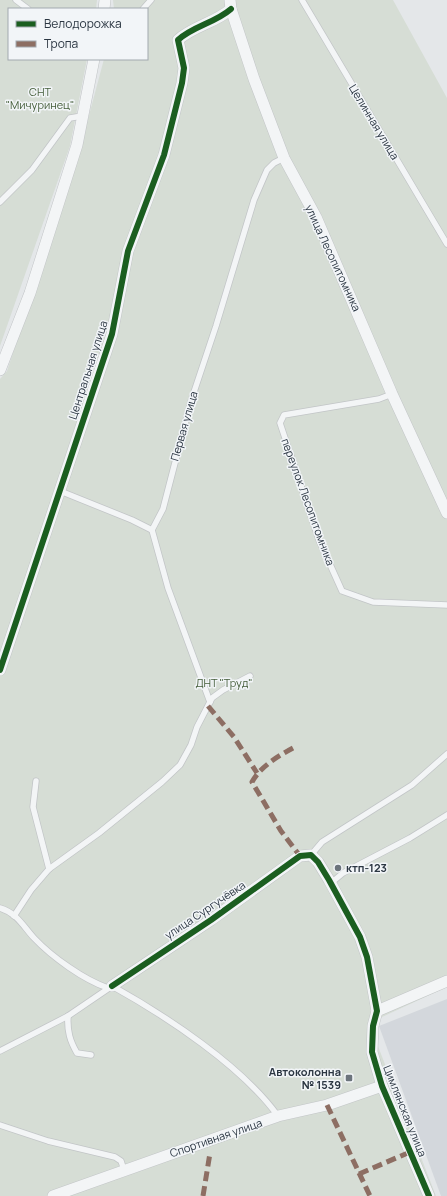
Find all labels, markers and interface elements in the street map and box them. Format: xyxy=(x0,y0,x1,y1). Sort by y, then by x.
legend xyxy=(8,8,148,60)
text: Велодорожка xyxy=(44,15,122,32)
text: Тропа xyxy=(44,35,78,52)
street label: Целинная улица xyxy=(346,81,403,162)
park label: СНТ "Мичуринец" xyxy=(6,84,74,112)
street label: улица Лесопитомника xyxy=(302,202,365,314)
street label: Центральная улица xyxy=(64,319,111,421)
street label: Первая улица xyxy=(166,389,201,462)
street label: переулок Лесопитомника xyxy=(278,436,339,568)
park label: ДНТ "Труд" xyxy=(195,675,253,690)
place label: ктп-123 xyxy=(346,860,387,875)
marker: ктп-123 xyxy=(333,863,343,873)
street label: улица Сургучёвка xyxy=(161,877,248,942)
street label: Цимлянская улица xyxy=(380,1063,431,1159)
place label: Автоколонна № 1539 xyxy=(269,1064,341,1092)
marker: Автоколонна № 1539 xyxy=(344,1073,354,1083)
street label: Спортивная улица xyxy=(168,1115,264,1160)

